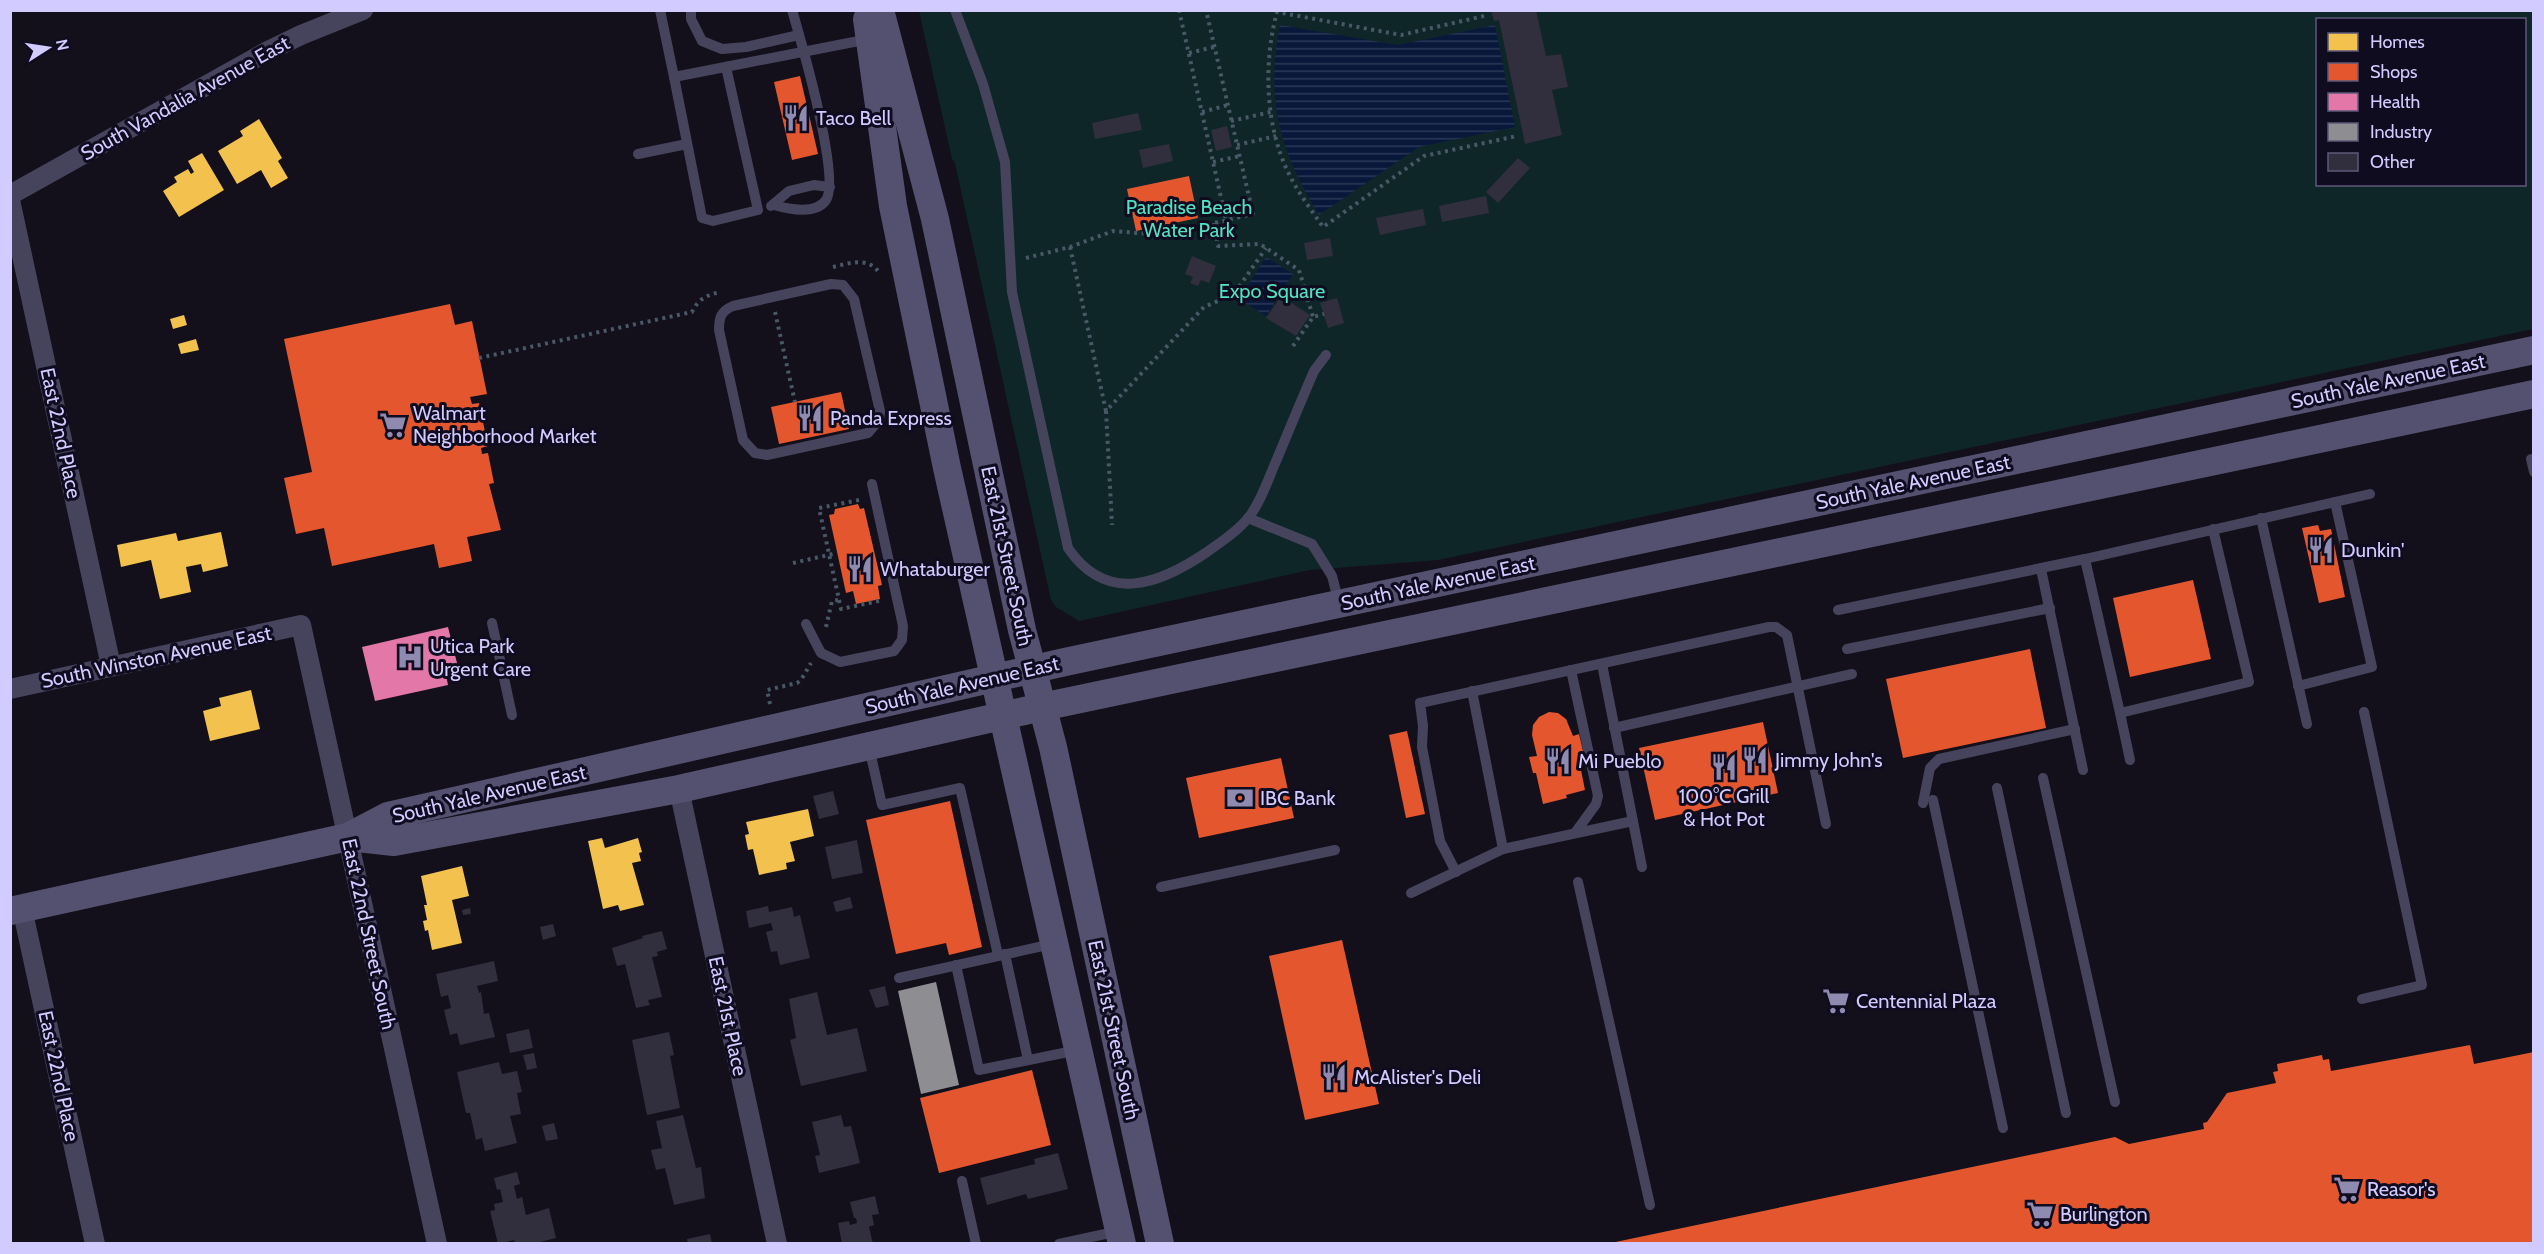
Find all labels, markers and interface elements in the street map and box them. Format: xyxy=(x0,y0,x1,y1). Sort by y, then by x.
north arrow xyxy=(18,18,78,78)
legend xyxy=(2316,18,2526,186)
street label: South Vandalia Avenue East xyxy=(76,30,294,165)
text: Homes xyxy=(2370,31,2425,53)
text: N xyxy=(52,37,73,52)
text: Shops xyxy=(2370,61,2418,83)
text: Health xyxy=(2370,91,2420,113)
restaurant icon: Taco Bell xyxy=(781,103,811,133)
place label: Taco Bell xyxy=(816,106,891,130)
text: Industry xyxy=(2370,121,2432,143)
text: Other xyxy=(2370,151,2415,173)
park label: Paradise Beach Water Park xyxy=(1126,195,1252,242)
park label: Expo Square xyxy=(1219,279,1325,303)
street label: South Yale Avenue East xyxy=(2289,349,2487,413)
street label: East 22nd Place xyxy=(35,366,87,500)
place label: Walmart Neighborhood Market xyxy=(413,401,597,448)
restaurant icon: Panda Express xyxy=(795,403,825,433)
place label: Panda Express xyxy=(830,406,952,430)
supermarket icon: Walmart Neighborhood Market xyxy=(378,410,408,440)
street label: South Yale Avenue East xyxy=(1814,450,2012,514)
street label: East 21st Street South xyxy=(976,464,1038,648)
restaurant icon: Dunkin' xyxy=(2306,535,2336,565)
place label: Dunkin' xyxy=(2341,538,2405,562)
street label: South Yale Avenue East xyxy=(1339,551,1537,615)
restaurant icon: Whataburger xyxy=(845,554,875,584)
place label: Whataburger xyxy=(880,557,990,581)
street label: South Winston Avenue East xyxy=(39,621,274,693)
place label: Utica Park Urgent Care xyxy=(430,634,531,681)
hospital icon: Utica Park Urgent Care xyxy=(395,642,425,672)
street label: South Yale Avenue East xyxy=(863,651,1061,719)
restaurant icon: Jimmy John's xyxy=(1740,745,1770,775)
restaurant icon: Mi Pueblo xyxy=(1543,746,1573,776)
place label: Jimmy John's xyxy=(1774,748,1883,772)
place label: Mi Pueblo xyxy=(1578,749,1662,773)
restaurant icon: 100°C Grill & Hot Pot xyxy=(1709,752,1739,782)
street label: South Yale Avenue East xyxy=(390,760,588,828)
bank icon: IBC Bank xyxy=(1225,783,1255,813)
place label: 100°C Grill & Hot Pot xyxy=(1679,784,1769,831)
place label: IBC Bank xyxy=(1260,786,1336,810)
street label: East 22nd Street South xyxy=(337,836,401,1032)
street label: East 21st Street South xyxy=(1083,938,1145,1122)
street label: East 21st Place xyxy=(704,954,752,1078)
supermarket icon: Centennial Plaza xyxy=(1821,986,1851,1016)
place label: Centennial Plaza xyxy=(1856,989,1997,1013)
street label: East 22nd Place xyxy=(33,1009,85,1143)
restaurant icon: McAlister's Deli xyxy=(1319,1062,1349,1092)
place label: McAlister's Deli xyxy=(1354,1065,1481,1089)
supermarket icon: Reasor's xyxy=(2332,1174,2362,1204)
place label: Reasor's xyxy=(2367,1177,2436,1201)
supermarket icon: Burlington xyxy=(2025,1199,2055,1229)
place label: Burlington xyxy=(2060,1202,2148,1226)

